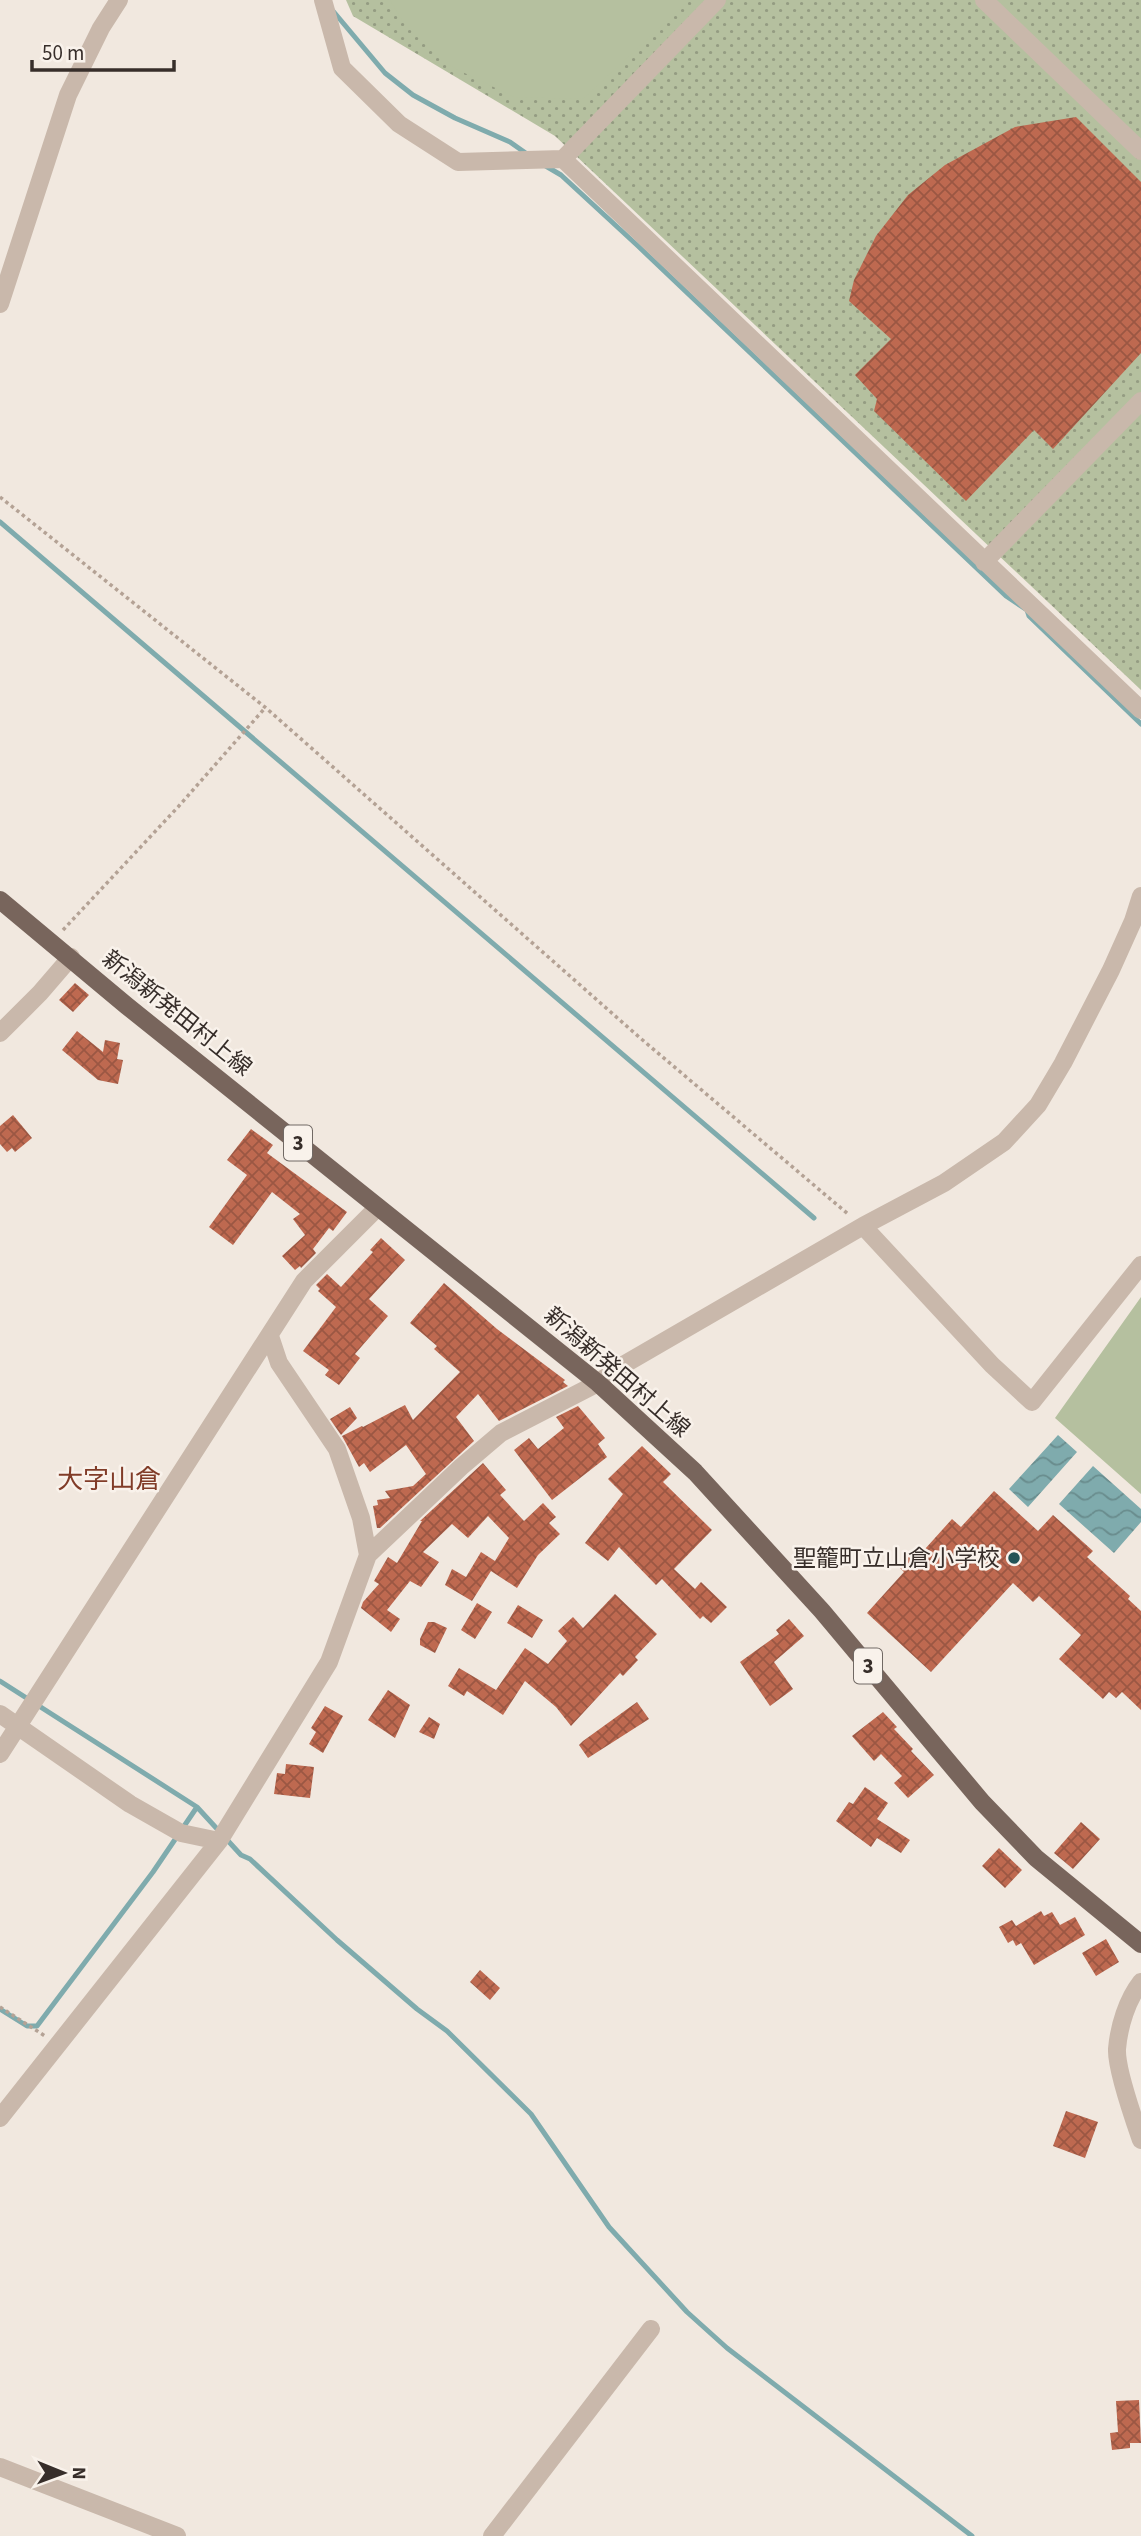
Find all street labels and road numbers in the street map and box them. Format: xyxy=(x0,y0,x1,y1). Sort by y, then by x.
street label: 新潟新発田村上線 xyxy=(95,942,259,1084)
road number: 3 xyxy=(284,1126,312,1160)
street label: 新潟新発田村上線 xyxy=(537,1299,697,1445)
road number: 3 xyxy=(854,1648,882,1684)

